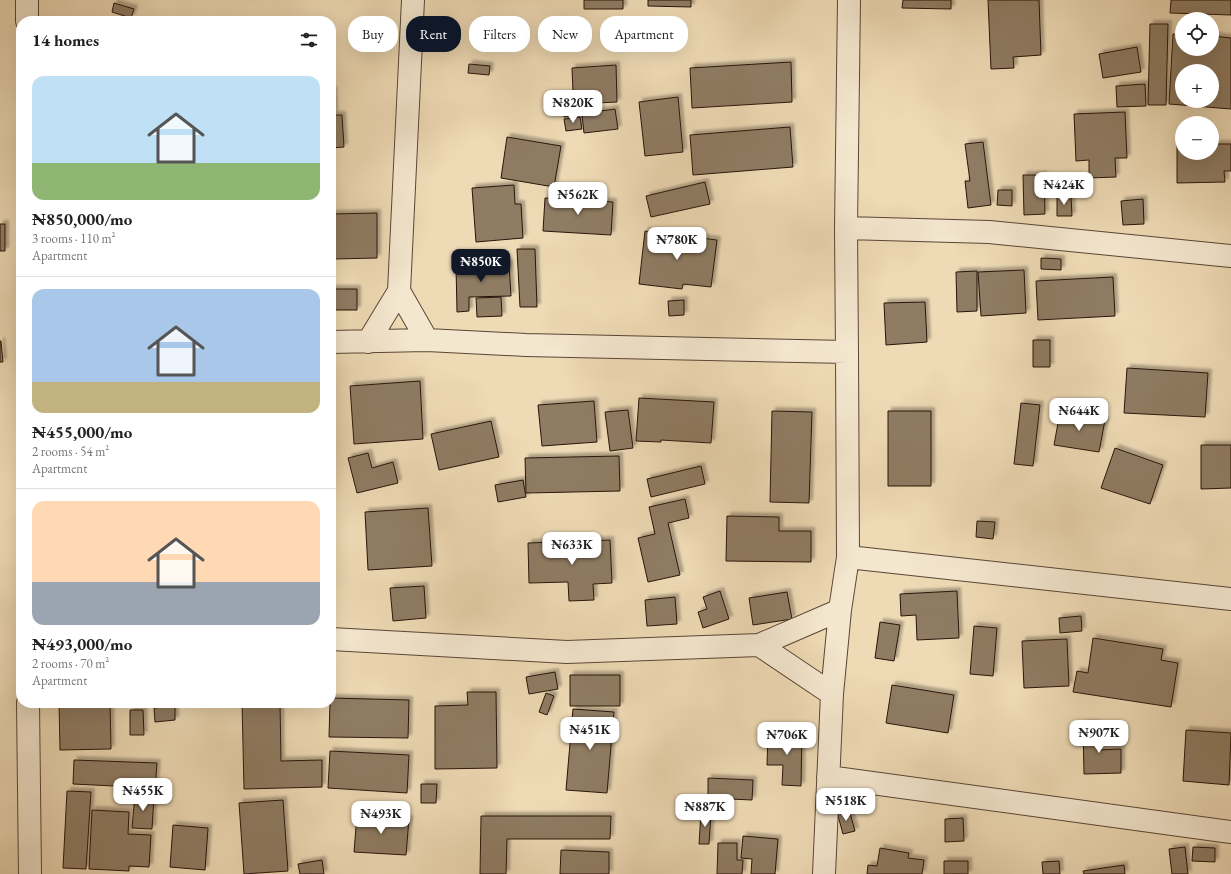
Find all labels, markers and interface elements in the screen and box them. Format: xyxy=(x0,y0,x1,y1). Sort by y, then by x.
map controls xyxy=(1175,12,1219,160)
button: locate xyxy=(1175,12,1219,56)
chip: Buy xyxy=(348,16,398,52)
chip: Rent xyxy=(406,16,461,52)
chip: Filters xyxy=(469,16,530,52)
chip: New xyxy=(538,16,592,52)
chip: Apartment xyxy=(600,16,688,52)
text: 14 homes xyxy=(32,29,99,51)
icon: filters xyxy=(298,29,320,51)
button: + xyxy=(1175,64,1219,108)
pin: ₦820K xyxy=(545,90,601,124)
text: ₦820K xyxy=(552,94,594,111)
icon: home xyxy=(140,102,212,174)
button: − xyxy=(1175,116,1219,160)
pin: ₦424K xyxy=(1036,172,1092,206)
text: ₦424K xyxy=(1043,176,1085,193)
pin: ₦562K xyxy=(550,182,606,216)
text: ₦562K xyxy=(557,186,599,203)
text: ₦850,000/mo xyxy=(32,208,132,230)
pin: ₦780K xyxy=(649,227,705,261)
text: 3 rooms · 110 m² xyxy=(32,230,116,247)
text: ₦780K xyxy=(656,231,698,248)
text: Apartment xyxy=(32,247,87,264)
pin: ₦850K xyxy=(453,249,509,283)
text: ₦850K xyxy=(460,253,502,270)
icon: home xyxy=(140,315,212,387)
pin: ₦644K xyxy=(1051,398,1107,432)
text: ₦644K xyxy=(1058,402,1100,419)
text: ₦455,000/mo xyxy=(32,421,132,443)
text: 2 rooms · 54 m² xyxy=(32,443,109,460)
text: Apartment xyxy=(32,460,87,477)
icon: home xyxy=(140,527,212,599)
pin: ₦633K xyxy=(544,532,600,566)
text: ₦633K xyxy=(551,536,593,553)
text: ₦493,000/mo xyxy=(32,633,132,655)
text: 2 rooms · 70 m² xyxy=(32,655,109,672)
text: Apartment xyxy=(32,672,87,689)
pin: ₦451K xyxy=(562,717,618,751)
pin: ₦907K xyxy=(1071,720,1127,754)
text: ₦451K xyxy=(569,721,611,738)
pin: ₦706K xyxy=(759,722,815,756)
text: ₦907K xyxy=(1078,724,1120,741)
text: ₦706K xyxy=(766,726,808,743)
pin: ₦455K xyxy=(115,778,171,812)
text: ₦455K xyxy=(122,782,164,799)
pin: ₦518K xyxy=(818,788,874,822)
text: ₦518K xyxy=(825,792,867,809)
pin: ₦887K xyxy=(677,794,733,828)
text: ₦887K xyxy=(684,798,726,815)
pin: ₦493K xyxy=(353,801,409,835)
text: ₦493K xyxy=(360,805,402,822)

